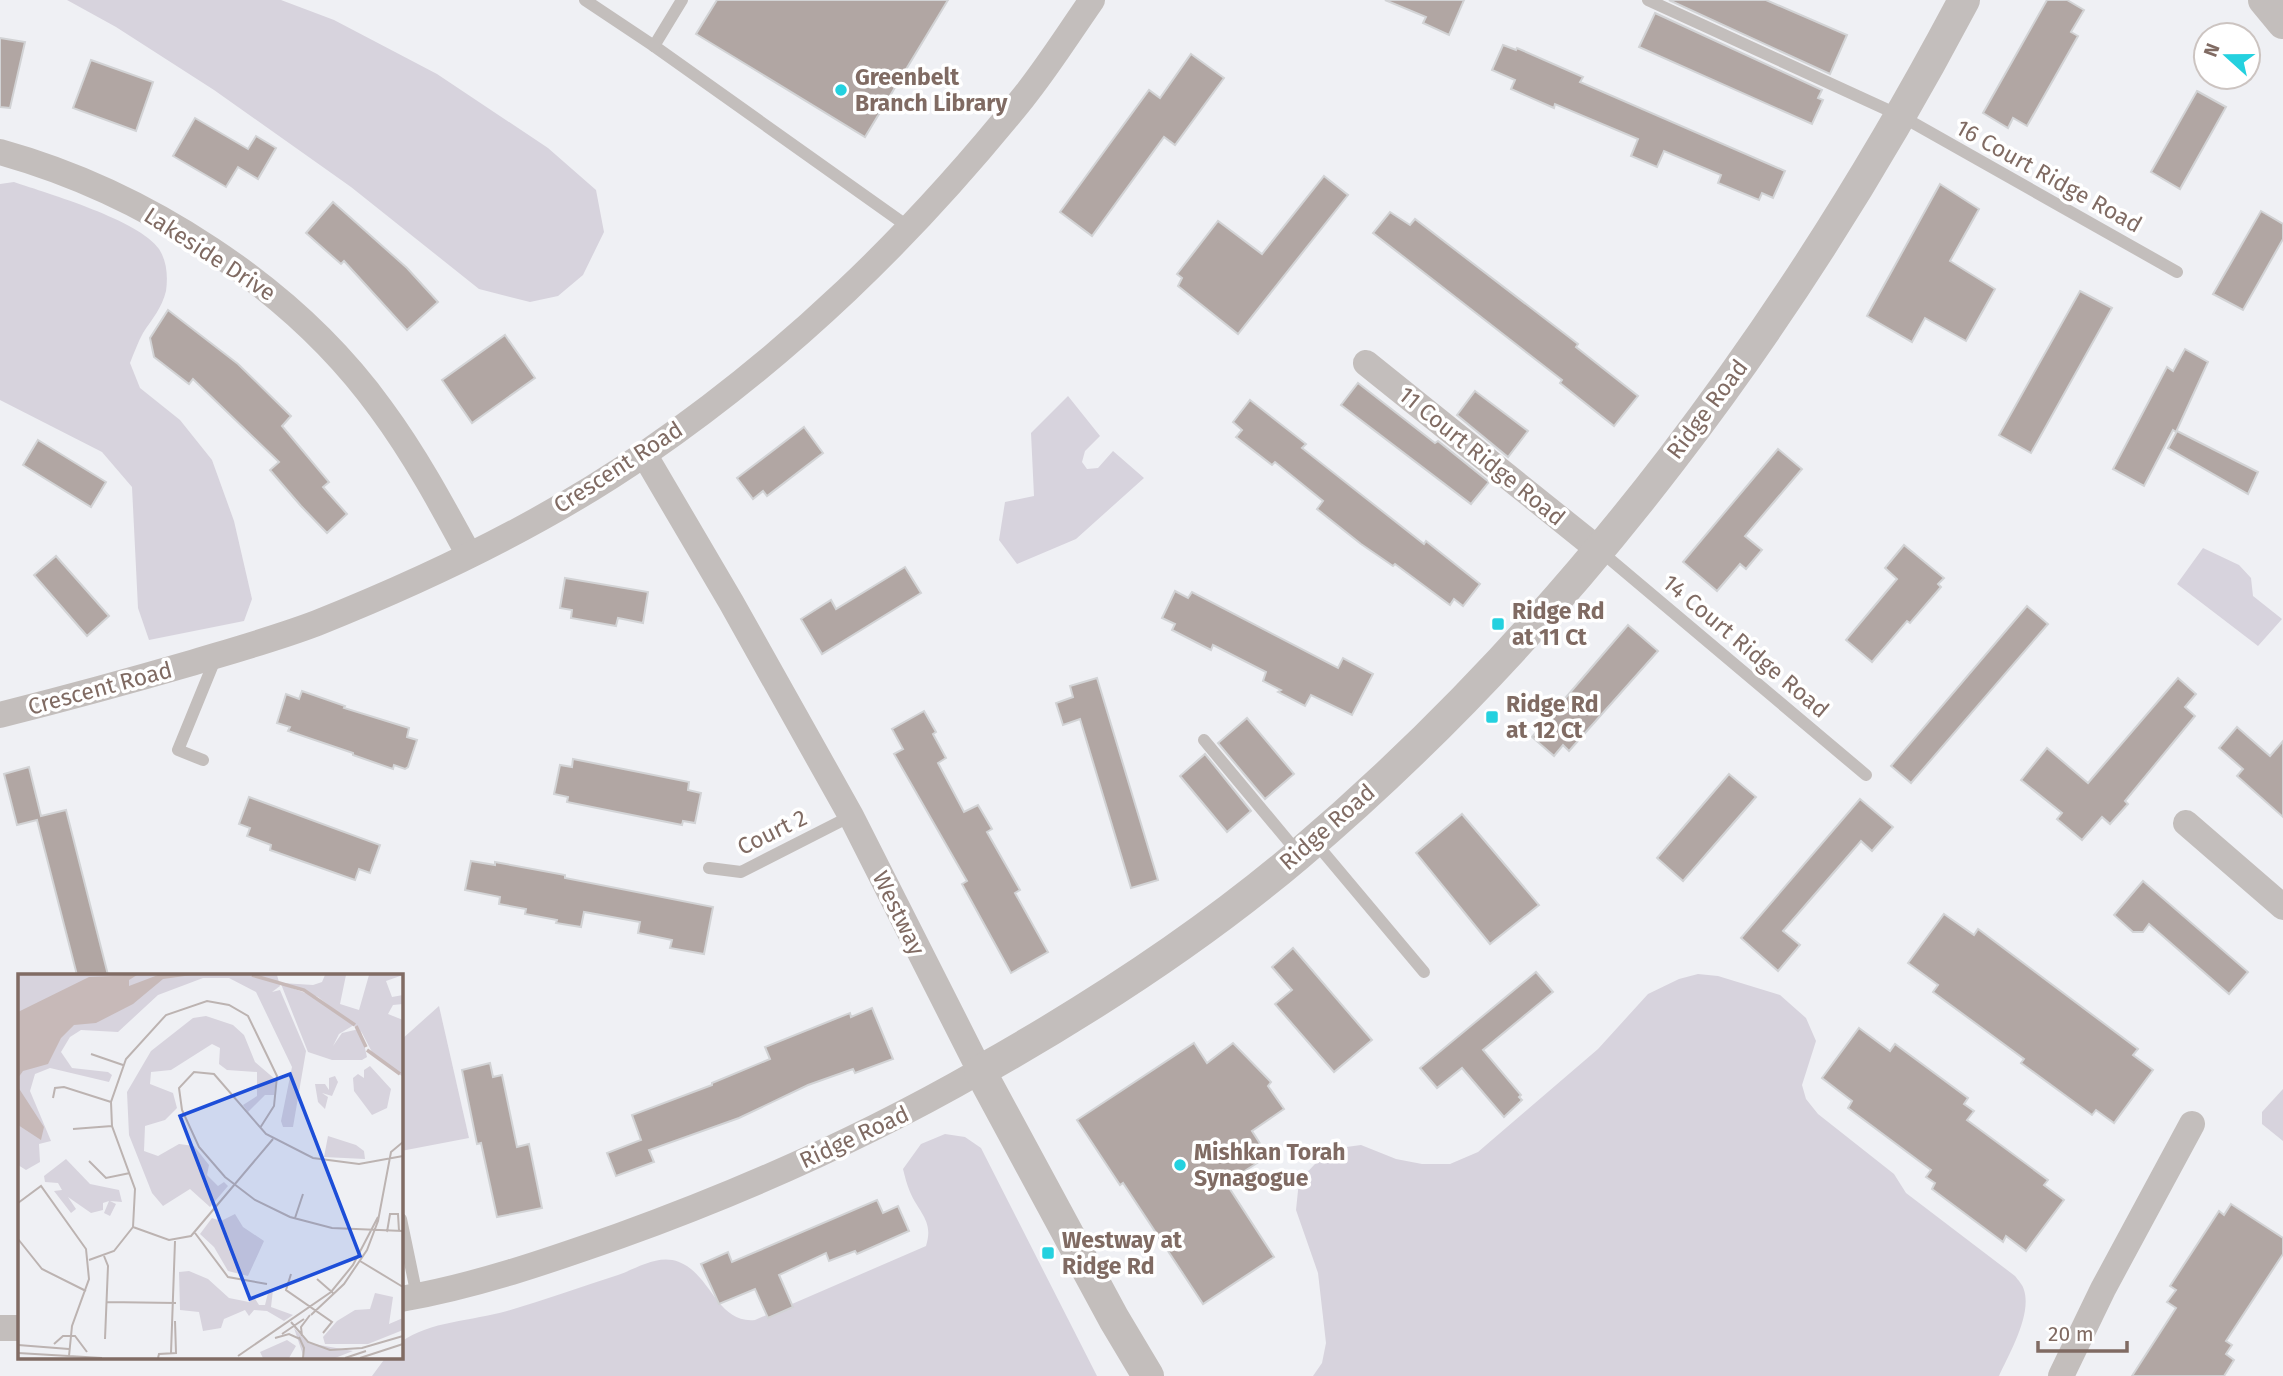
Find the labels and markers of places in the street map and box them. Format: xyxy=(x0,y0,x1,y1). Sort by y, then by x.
place label: Greenbelt Branch Library xyxy=(855,63,1008,117)
marker: Greenbelt Branch Library xyxy=(833,82,849,98)
place label: Ridge Rd at 11 Ct xyxy=(1512,597,1604,651)
marker: Ridge Rd at 11 Ct xyxy=(1490,616,1506,632)
place label: Ridge Rd at 12 Ct xyxy=(1506,690,1598,744)
marker: Ridge Rd at 12 Ct xyxy=(1484,709,1500,725)
place label: Mishkan Torah Synagogue xyxy=(1194,1138,1346,1192)
marker: Mishkan Torah Synagogue xyxy=(1172,1157,1188,1173)
place label: Westway at Ridge Rd xyxy=(1062,1226,1183,1280)
marker: Westway at Ridge Rd xyxy=(1040,1245,1056,1261)

